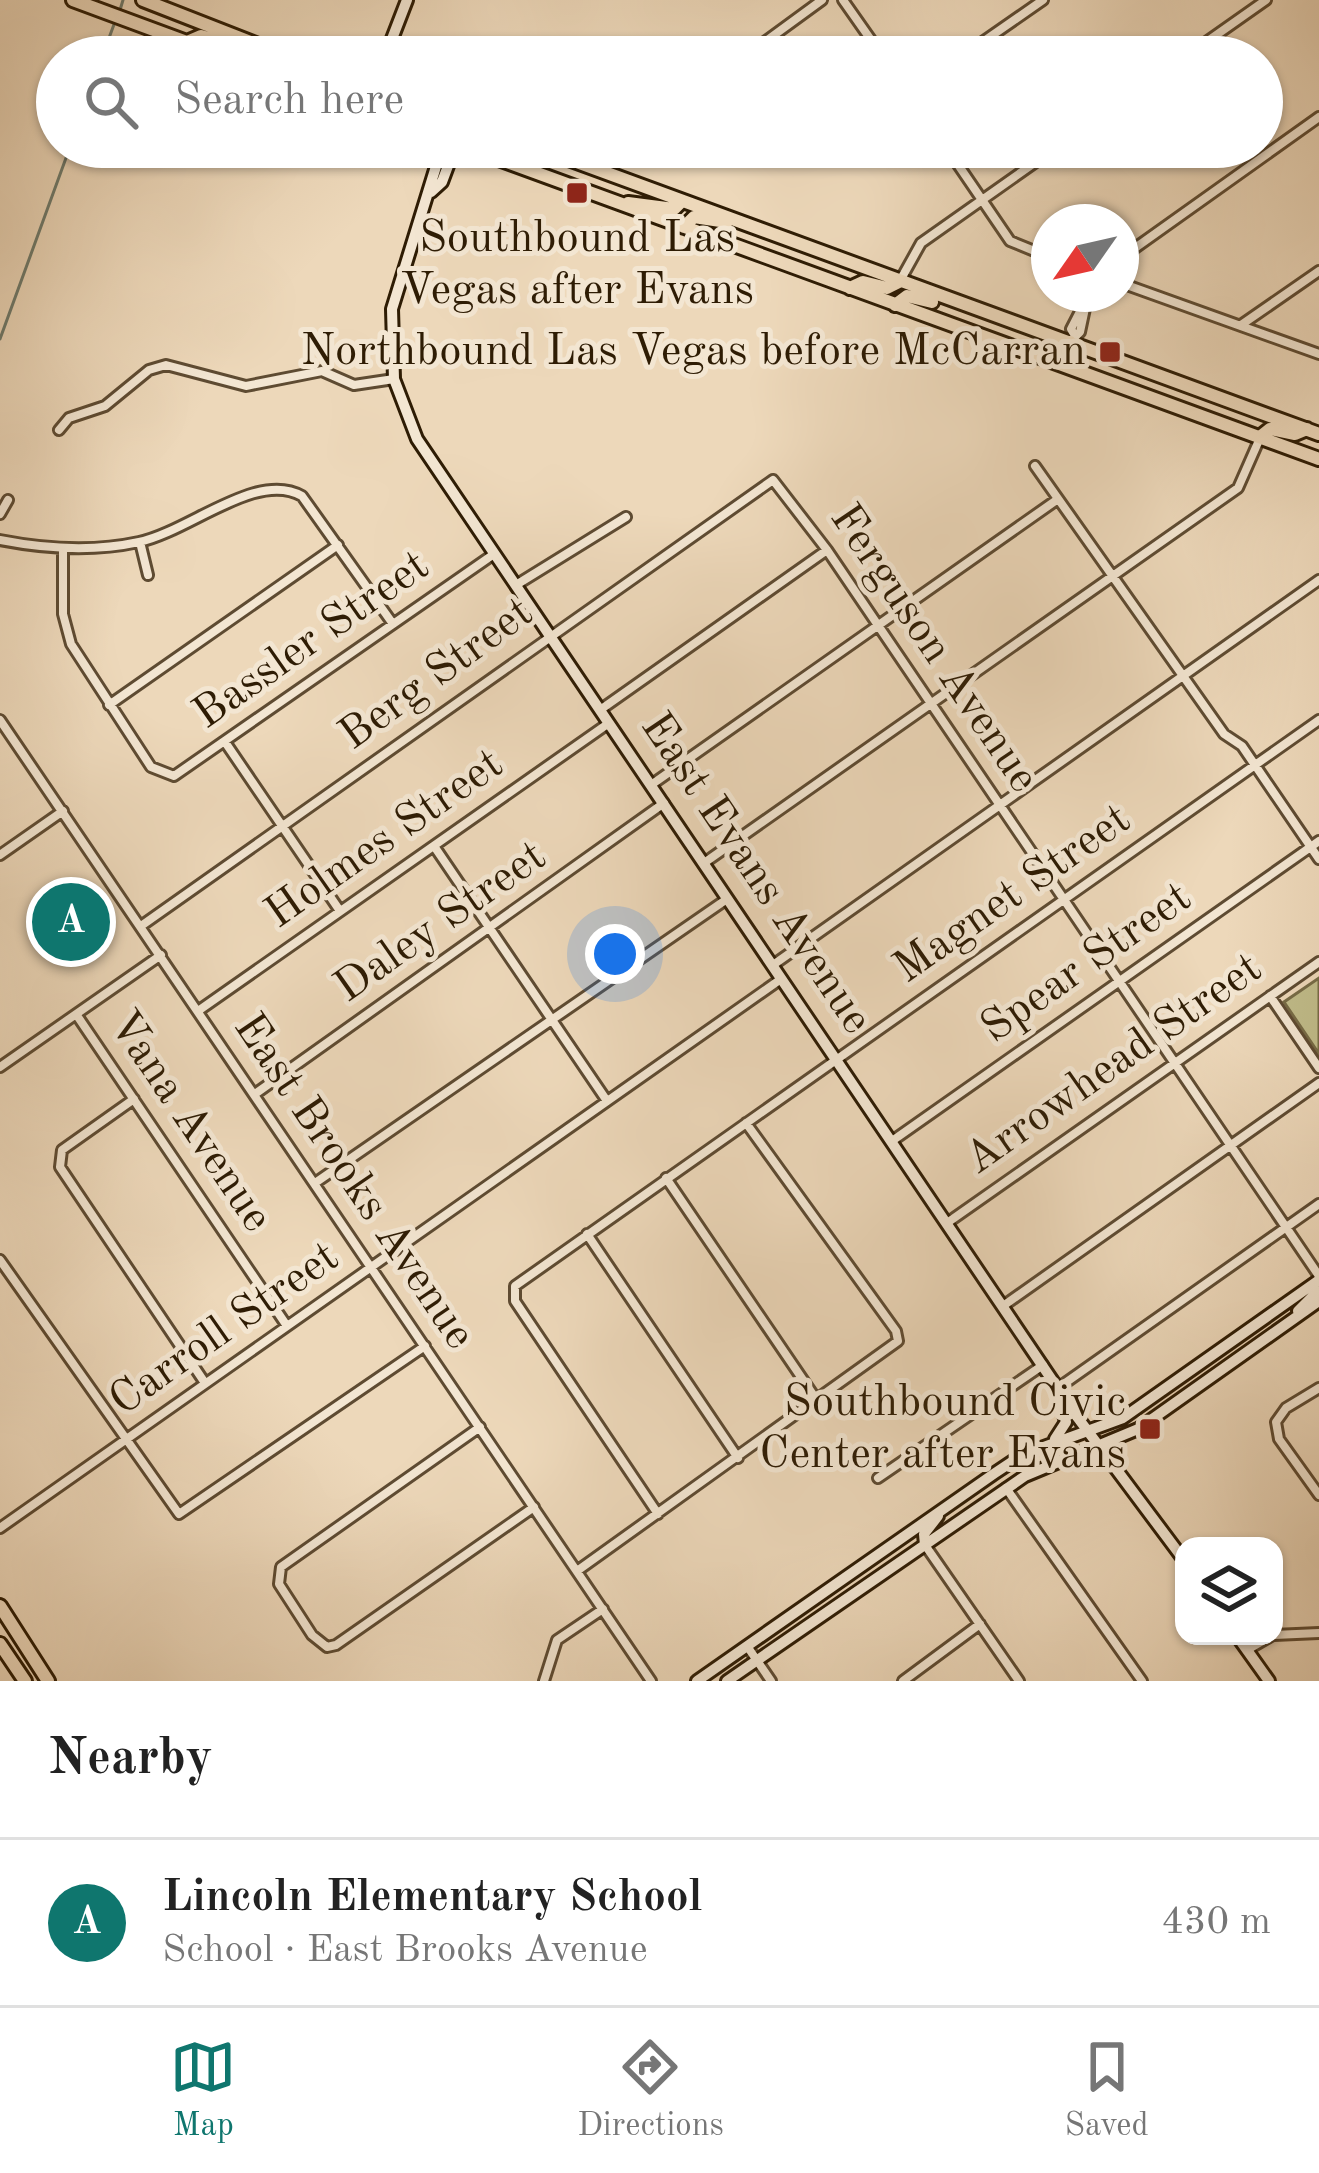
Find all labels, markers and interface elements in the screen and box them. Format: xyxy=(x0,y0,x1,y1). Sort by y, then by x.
search box xyxy=(36,36,1283,168)
icon: search xyxy=(78,69,144,135)
text: Search here xyxy=(174,79,404,124)
marker: Southbound Las Vegas after Evans xyxy=(564,180,590,206)
north arrow xyxy=(1031,204,1139,312)
place label: Southbound Las Vegas after Evans xyxy=(400,217,754,314)
place label: Northbound Las Vegas before McCarran xyxy=(300,330,1086,375)
marker: Northbound Las Vegas before McCarran xyxy=(1097,339,1123,365)
street label: Ferguson Avenue xyxy=(820,497,1046,801)
street label: Bassler Street xyxy=(186,544,438,738)
street label: Berg Street xyxy=(332,590,542,760)
street label: East Evans Avenue xyxy=(631,705,879,1043)
street label: Holmes Street xyxy=(258,742,512,938)
street label: Magnet Street xyxy=(887,797,1139,993)
street label: Daley Street xyxy=(327,834,555,1012)
street label: Spear Street xyxy=(974,875,1200,1053)
pin: A xyxy=(32,877,110,967)
your location xyxy=(585,924,645,984)
street label: Arrowhead Street xyxy=(958,946,1270,1184)
street label: Vana Avenue xyxy=(99,1004,279,1240)
street label: East Brooks Avenue xyxy=(224,1006,482,1358)
street label: Carroll Street xyxy=(102,1235,348,1425)
place label: Southbound Civic Center after Evans xyxy=(759,1381,1126,1478)
marker: Southbound Civic Center after Evans xyxy=(1137,1416,1163,1442)
map controls xyxy=(1175,1537,1283,1645)
button: layers xyxy=(1175,1537,1283,1645)
text: Nearby xyxy=(48,1734,213,1785)
text: Lincoln Elementary School xyxy=(162,1876,702,1921)
text: A xyxy=(72,1903,102,1942)
text: 430 m xyxy=(1161,1903,1271,1942)
text: School · East Brooks Avenue xyxy=(162,1931,648,1970)
tab: Map xyxy=(170,2034,236,2147)
tab: Directions xyxy=(577,2034,724,2147)
tab: Saved xyxy=(1065,2034,1149,2147)

